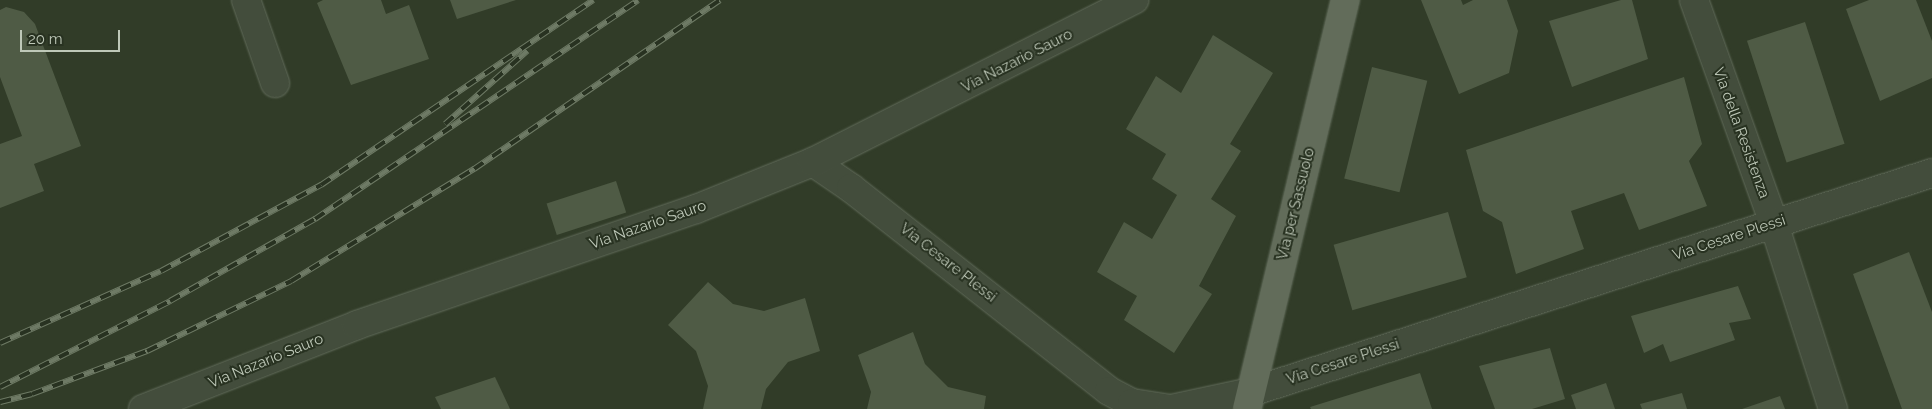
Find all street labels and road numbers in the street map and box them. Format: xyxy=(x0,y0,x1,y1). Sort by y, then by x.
street label: Via Nazario Sauro xyxy=(959,25,1075,97)
street label: Via della Resistenza xyxy=(1709,65,1773,201)
street label: Via per Sassuolo xyxy=(1273,146,1319,262)
street label: Via Nazario Sauro xyxy=(587,197,709,253)
street label: Via Cesare Plessi xyxy=(1670,211,1788,265)
street label: Via Cesare Plessi xyxy=(896,220,1000,306)
street label: Via Nazario Sauro xyxy=(206,330,326,392)
street label: Via Cesare Plessi xyxy=(1284,335,1402,389)

